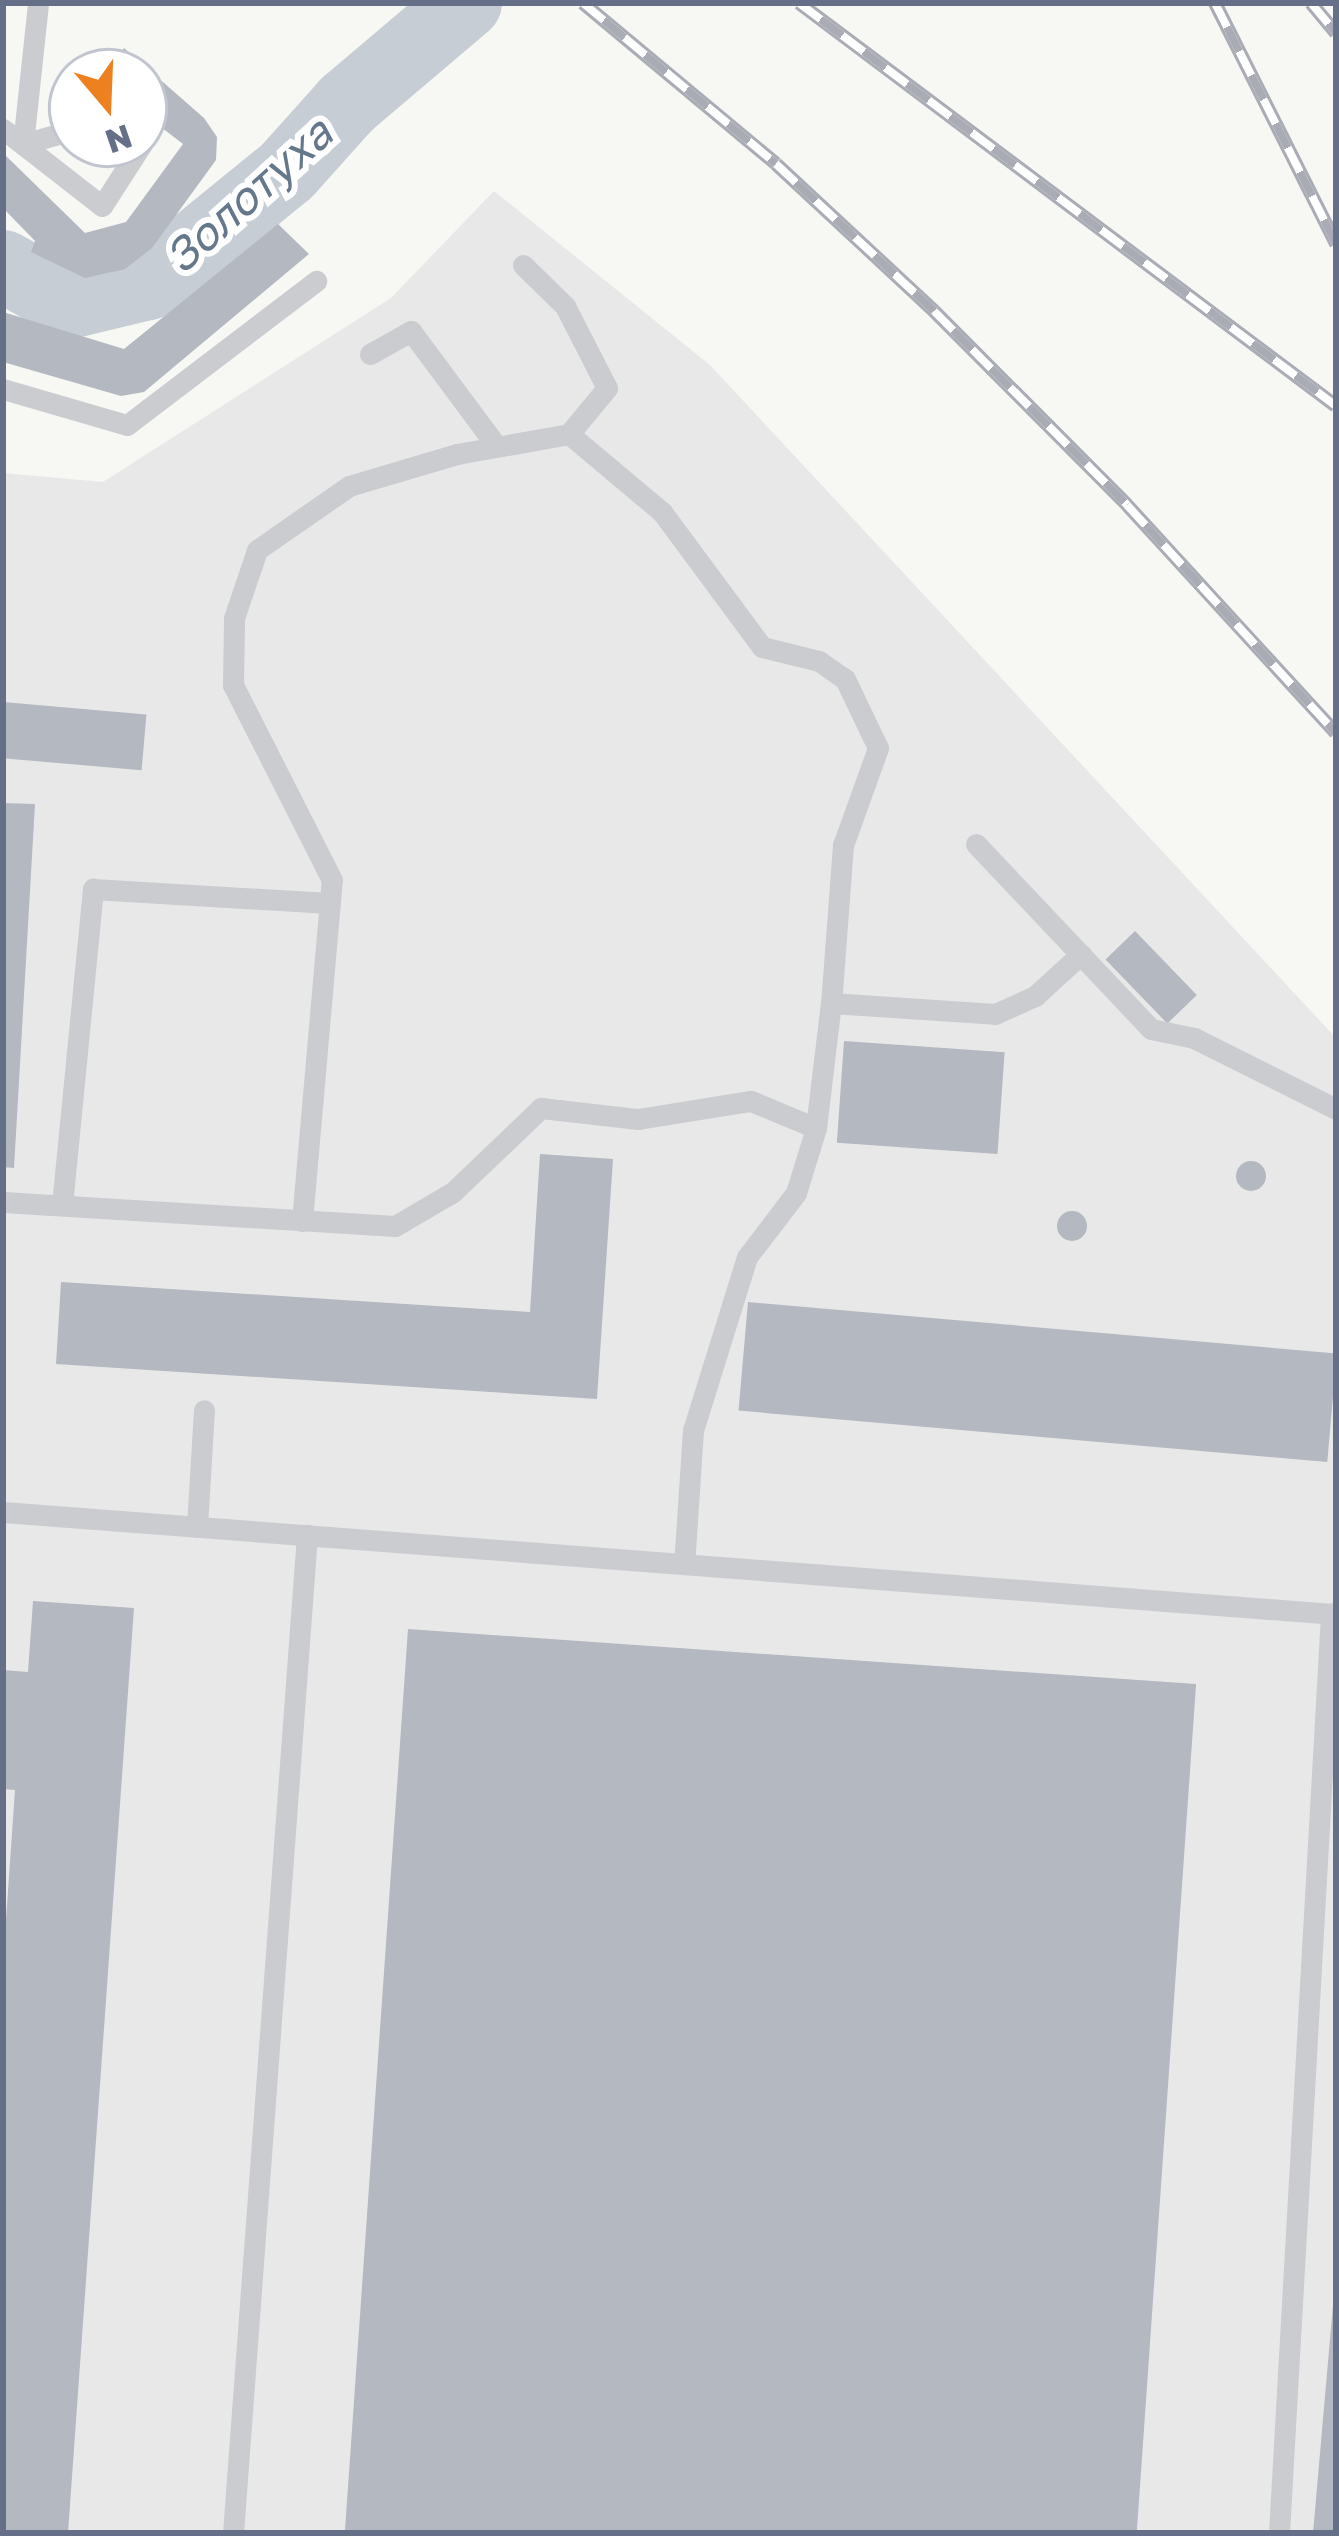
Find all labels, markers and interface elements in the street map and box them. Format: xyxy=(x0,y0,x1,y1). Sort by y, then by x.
north arrow xyxy=(48,48,168,168)
water label: Золотуха xyxy=(153,106,343,284)
text: N xyxy=(101,117,137,162)

